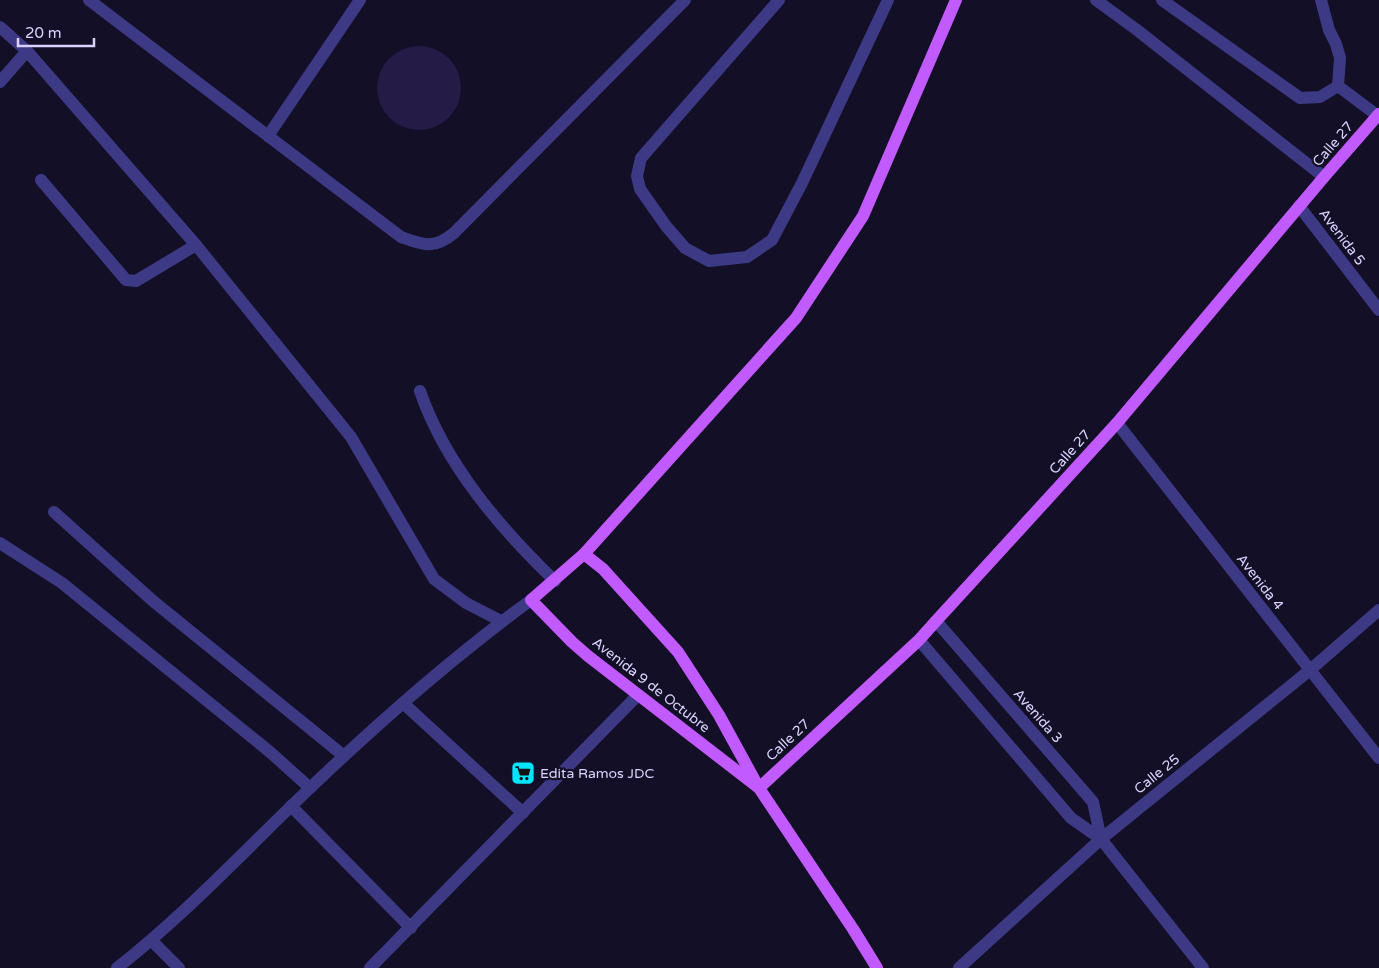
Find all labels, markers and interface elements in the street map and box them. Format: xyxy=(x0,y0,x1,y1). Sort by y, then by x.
scale bar xyxy=(18,15,94,47)
text: 20 m xyxy=(25,24,62,42)
street label: Calle 27 xyxy=(1309,118,1357,170)
street label: Avenida 5 xyxy=(1315,205,1369,269)
street label: Calle 27 xyxy=(1046,426,1094,478)
street label: Avenida 4 xyxy=(1233,551,1287,614)
street label: Avenida 9 de Octubre xyxy=(589,634,713,736)
street label: Avenida 3 xyxy=(1010,685,1066,747)
street label: Calle 27 xyxy=(763,715,813,765)
street label: Calle 25 xyxy=(1131,750,1183,798)
supermarket icon: Edita Ramos JDC xyxy=(510,760,536,786)
place label: Edita Ramos JDC xyxy=(540,765,655,782)

